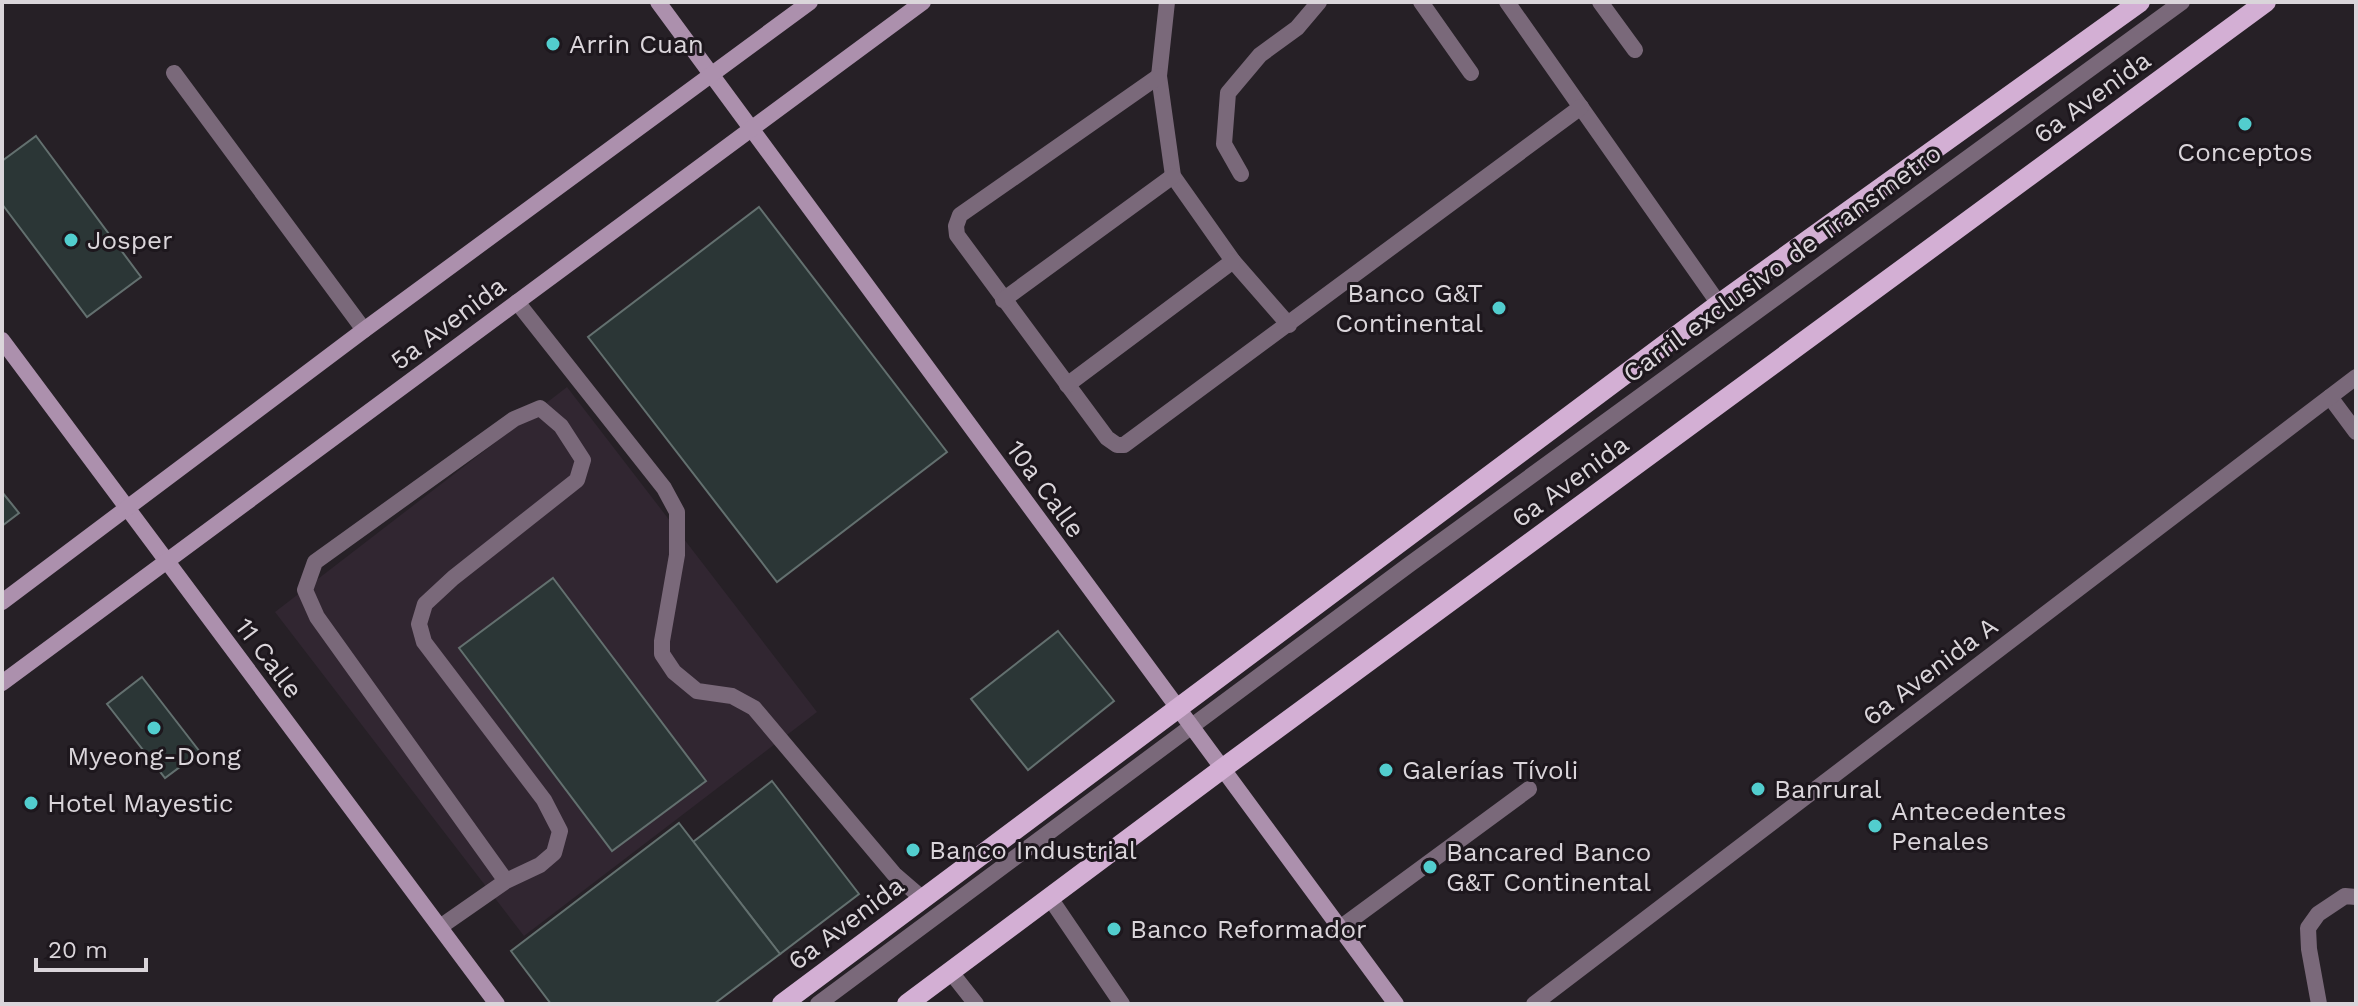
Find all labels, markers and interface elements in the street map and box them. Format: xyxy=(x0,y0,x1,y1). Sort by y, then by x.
place label: Arrin Cuan xyxy=(569,29,704,59)
marker: Arrin Cuan xyxy=(544,35,562,53)
street label: 6a Avenida xyxy=(2028,45,2156,149)
marker: Conceptos xyxy=(2236,115,2254,133)
street label: Carril exclusivo de Transmetro xyxy=(1617,137,1947,389)
place label: Conceptos xyxy=(2177,137,2313,167)
place label: Josper xyxy=(87,225,173,255)
marker: Josper xyxy=(62,231,80,249)
street label: 5a Avenida xyxy=(385,270,512,376)
place label: Banco G&T Continental xyxy=(1335,278,1483,338)
marker: Banco G&T Continental xyxy=(1490,299,1508,317)
street label: 6a Avenida xyxy=(1506,429,1634,533)
street label: 10a Calle xyxy=(1001,435,1091,543)
street label: 6a Avenida A xyxy=(1857,611,2003,731)
street label: 11 Calle xyxy=(229,612,309,704)
marker: Myeong-Dong xyxy=(145,719,163,737)
place label: Myeong-Dong xyxy=(67,741,241,771)
place label: Galerías Tívoli xyxy=(1402,755,1579,785)
marker: Galerías Tívoli xyxy=(1377,761,1395,779)
place label: Banrural xyxy=(1774,774,1881,804)
marker: Banrural xyxy=(1749,780,1767,798)
place label: Hotel Mayestic xyxy=(47,788,234,818)
marker: Hotel Mayestic xyxy=(22,794,40,812)
place label: Antecedentes Penales xyxy=(1891,796,2066,856)
marker: Antecedentes Penales xyxy=(1866,817,1884,835)
place label: Banco Industrial xyxy=(929,835,1137,865)
place label: Bancared Banco G&T Continental xyxy=(1446,837,1651,897)
marker: Banco Industrial xyxy=(904,841,922,859)
marker: Bancared Banco G&T Continental xyxy=(1421,858,1439,876)
street label: 6a Avenida xyxy=(782,870,910,976)
place label: Banco Reformador xyxy=(1130,914,1367,944)
marker: Banco Reformador xyxy=(1105,920,1123,938)
scale bar xyxy=(36,922,146,972)
text: 20 m xyxy=(48,936,108,964)

